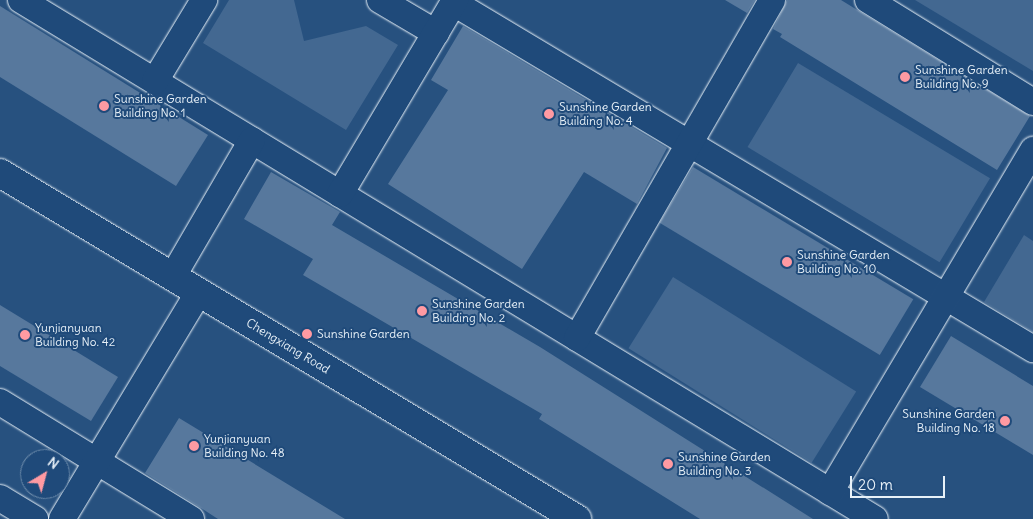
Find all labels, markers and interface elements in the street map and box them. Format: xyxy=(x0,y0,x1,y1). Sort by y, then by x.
place label: Sunshine Garden Building No. 9 xyxy=(915,63,1008,91)
marker: Sunshine Garden Building No. 9 xyxy=(899,71,911,83)
place label: Sunshine Garden Building No. 1 xyxy=(114,92,207,120)
marker: Sunshine Garden Building No. 1 xyxy=(98,100,110,112)
place label: Sunshine Garden Building No. 4 xyxy=(559,100,652,128)
marker: Sunshine Garden Building No. 4 xyxy=(543,108,555,120)
place label: Sunshine Garden Building No. 10 xyxy=(797,248,890,276)
marker: Sunshine Garden Building No. 10 xyxy=(781,256,793,268)
place label: Sunshine Garden Building No. 2 xyxy=(432,297,525,325)
marker: Sunshine Garden Building No. 2 xyxy=(416,305,428,317)
street label: Chengxiang Road xyxy=(244,315,332,377)
place label: Yunjianyuan Building No. 42 xyxy=(35,321,115,349)
place label: Sunshine Garden xyxy=(317,327,410,341)
marker: Sunshine Garden xyxy=(301,328,313,340)
marker: Yunjianyuan Building No. 42 xyxy=(19,329,31,341)
place label: Sunshine Garden Building No. 18 xyxy=(902,407,995,435)
marker: Sunshine Garden Building No. 18 xyxy=(999,415,1011,427)
place label: Yunjianyuan Building No. 48 xyxy=(204,432,285,460)
marker: Yunjianyuan Building No. 48 xyxy=(188,440,200,452)
north arrow xyxy=(20,449,70,499)
place label: Sunshine Garden Building No. 3 xyxy=(678,450,771,478)
text: N xyxy=(44,453,63,473)
marker: Sunshine Garden Building No. 3 xyxy=(662,458,674,470)
scale bar xyxy=(853,466,948,498)
text: 20 m xyxy=(858,475,893,494)

